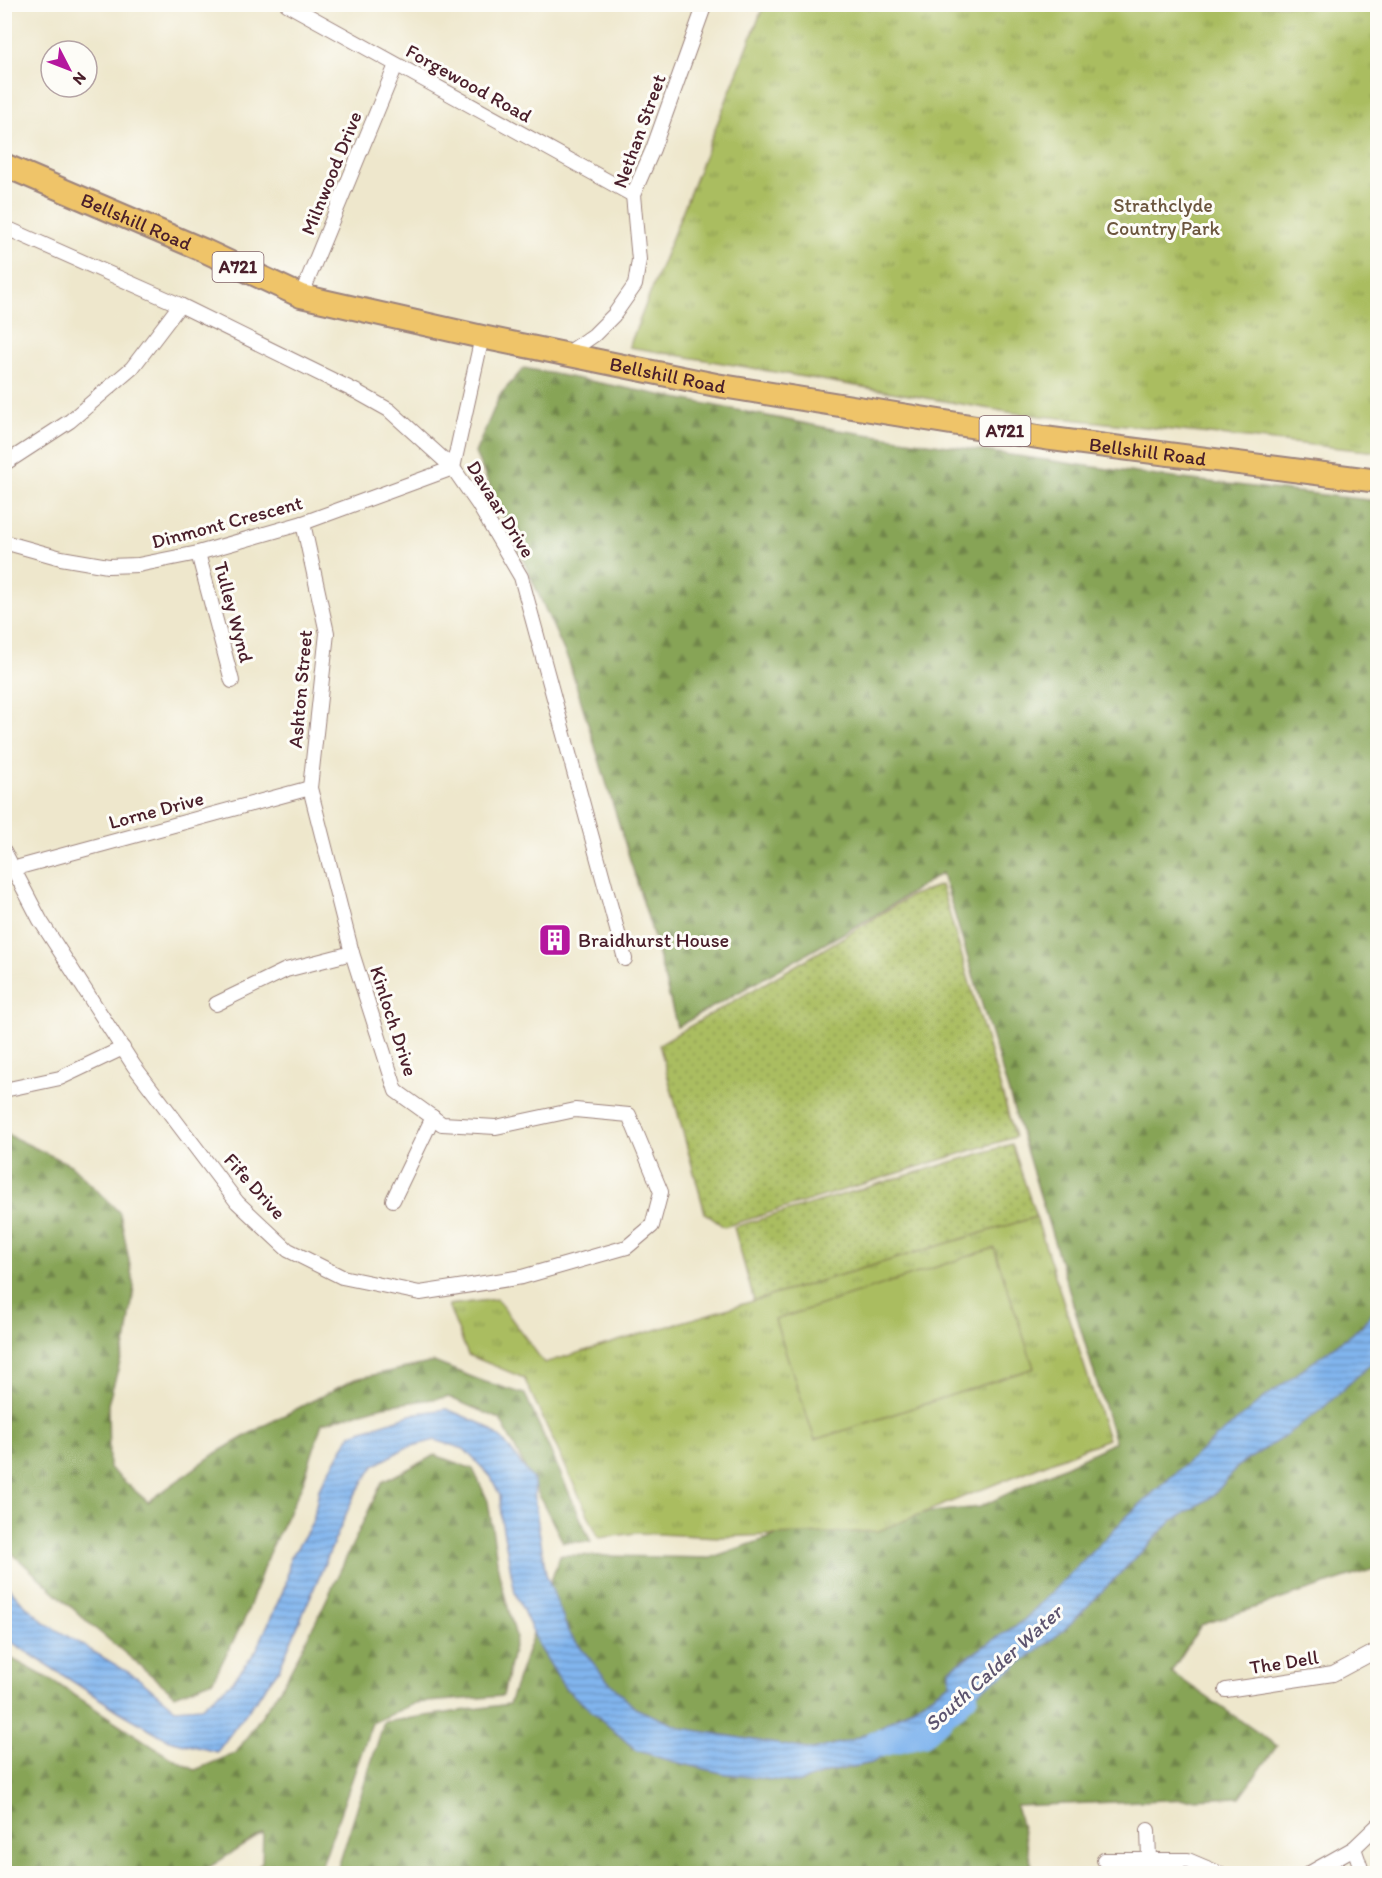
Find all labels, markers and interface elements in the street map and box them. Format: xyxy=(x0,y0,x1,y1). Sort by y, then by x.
street label: Forgewood Road xyxy=(402,38,536,128)
north arrow xyxy=(39,39,99,99)
text: N xyxy=(69,68,90,89)
street label: Nethan Street xyxy=(607,71,671,191)
street label: Milnwood Drive xyxy=(295,108,367,238)
street label: Bellshill Road xyxy=(77,187,196,256)
park label: Strathclyde Country Park xyxy=(1106,193,1221,240)
road number: A721 xyxy=(212,252,264,282)
street label: Bellshill Road xyxy=(608,351,728,398)
road number: A721 xyxy=(980,416,1030,446)
street label: Bellshill Road xyxy=(1088,432,1208,471)
street label: Davaar Drive xyxy=(462,456,540,562)
street label: Dinmont Crescent xyxy=(149,490,305,554)
street label: Tulley Wynd xyxy=(209,559,259,665)
street label: Ashton Street xyxy=(283,629,317,749)
street label: Lorne Drive xyxy=(106,786,206,834)
building icon: Braidhurst House xyxy=(537,922,573,958)
place label: Braidhurst House xyxy=(578,928,729,952)
street label: Kinloch Drive xyxy=(365,963,423,1079)
street label: Fife Drive xyxy=(219,1148,291,1224)
water label: South Calder Water xyxy=(919,1598,1069,1736)
street label: The Dell xyxy=(1248,1645,1321,1679)

